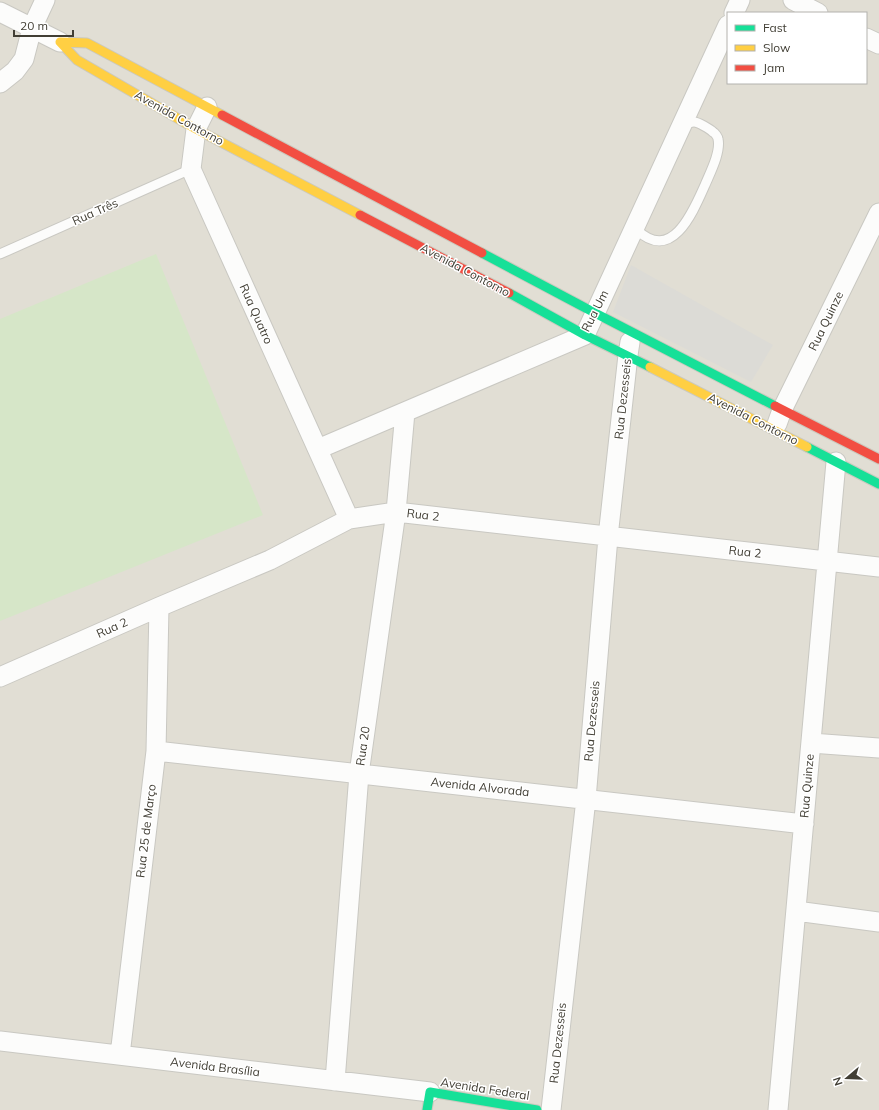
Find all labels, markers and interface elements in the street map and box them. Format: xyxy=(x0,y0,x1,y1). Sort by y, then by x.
scale bar xyxy=(14,12,73,38)
legend xyxy=(727,12,867,84)
text: 20 m xyxy=(20,18,48,33)
text: Fast xyxy=(763,20,787,35)
text: Slow xyxy=(763,40,791,55)
text: Jam xyxy=(763,60,785,75)
street label: Avenida Contorno xyxy=(132,87,227,148)
street label: Rua Três xyxy=(70,195,120,228)
street label: Avenida Contorno xyxy=(418,240,513,300)
street label: Rua Quatro xyxy=(237,281,276,346)
street label: Rua Um xyxy=(578,287,611,334)
street label: Rua Quinze xyxy=(805,289,846,353)
street label: Rua Dezesseis xyxy=(611,358,634,440)
street label: Avenida Contorno xyxy=(705,389,801,448)
street label: Rua 2 xyxy=(406,505,440,524)
street label: Rua 2 xyxy=(728,542,762,561)
street label: Rua 2 xyxy=(94,614,130,641)
street label: Rua Dezesseis xyxy=(581,680,603,762)
street label: Rua 20 xyxy=(352,725,373,767)
street label: Rua Quinze xyxy=(796,753,817,819)
street label: Avenida Alvorada xyxy=(430,774,530,799)
street label: Rua 25 de Março xyxy=(132,783,159,879)
street label: Rua Dezesseis xyxy=(546,1002,569,1084)
street label: Avenida Brasília xyxy=(169,1054,261,1079)
north arrow xyxy=(827,1058,867,1098)
street label: Avenida Federal xyxy=(440,1074,531,1103)
text: N xyxy=(830,1075,846,1087)

